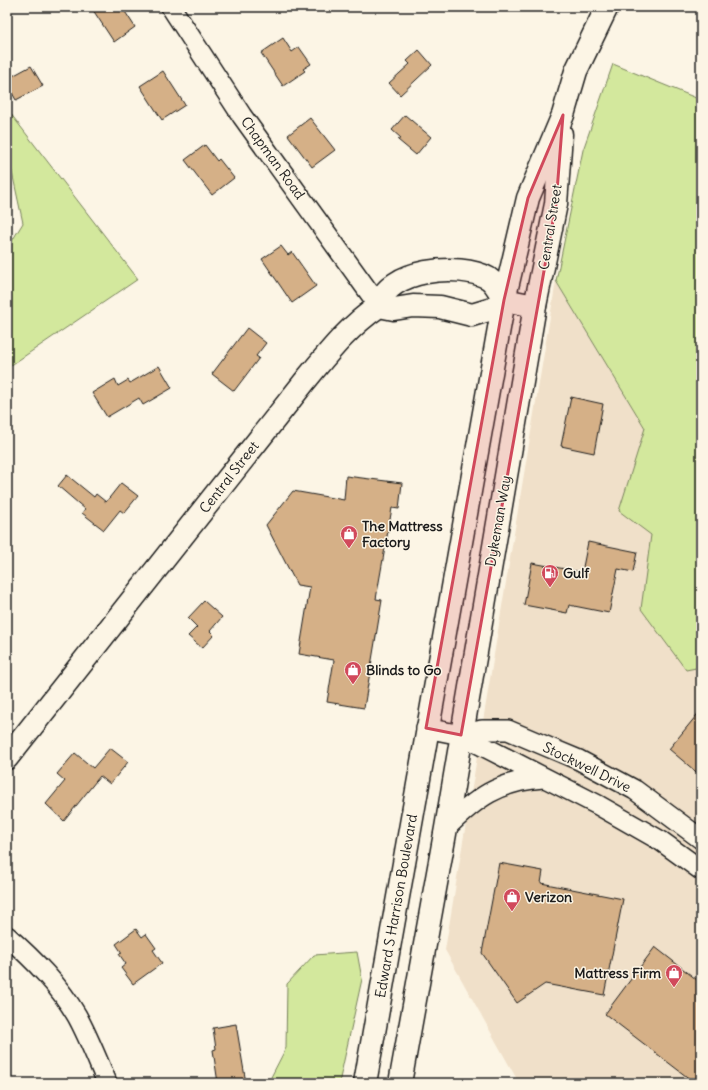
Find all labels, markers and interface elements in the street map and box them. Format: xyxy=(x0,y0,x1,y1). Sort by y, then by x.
street label: Chapman Road xyxy=(237,113,309,203)
street label: Central Street xyxy=(534,183,566,271)
street label: Central Street xyxy=(195,437,263,517)
street label: Dykeman Way xyxy=(481,474,515,568)
place label: The Mattress Factory xyxy=(362,517,443,551)
shop icon: The Mattress Factory xyxy=(339,524,359,549)
fuel station icon: Gulf xyxy=(540,563,560,588)
place label: Gulf xyxy=(563,564,590,582)
shop icon: Blinds to Go xyxy=(343,660,363,685)
place label: Blinds to Go xyxy=(366,661,442,679)
street label: Stockwell Drive xyxy=(540,738,634,796)
street label: Edward S Harrison Boulevard xyxy=(371,813,421,999)
shop icon: Verizon xyxy=(502,887,522,912)
place label: Verizon xyxy=(525,888,572,906)
shop icon: Mattress Firm xyxy=(664,963,684,988)
place label: Mattress Firm xyxy=(574,964,662,982)

